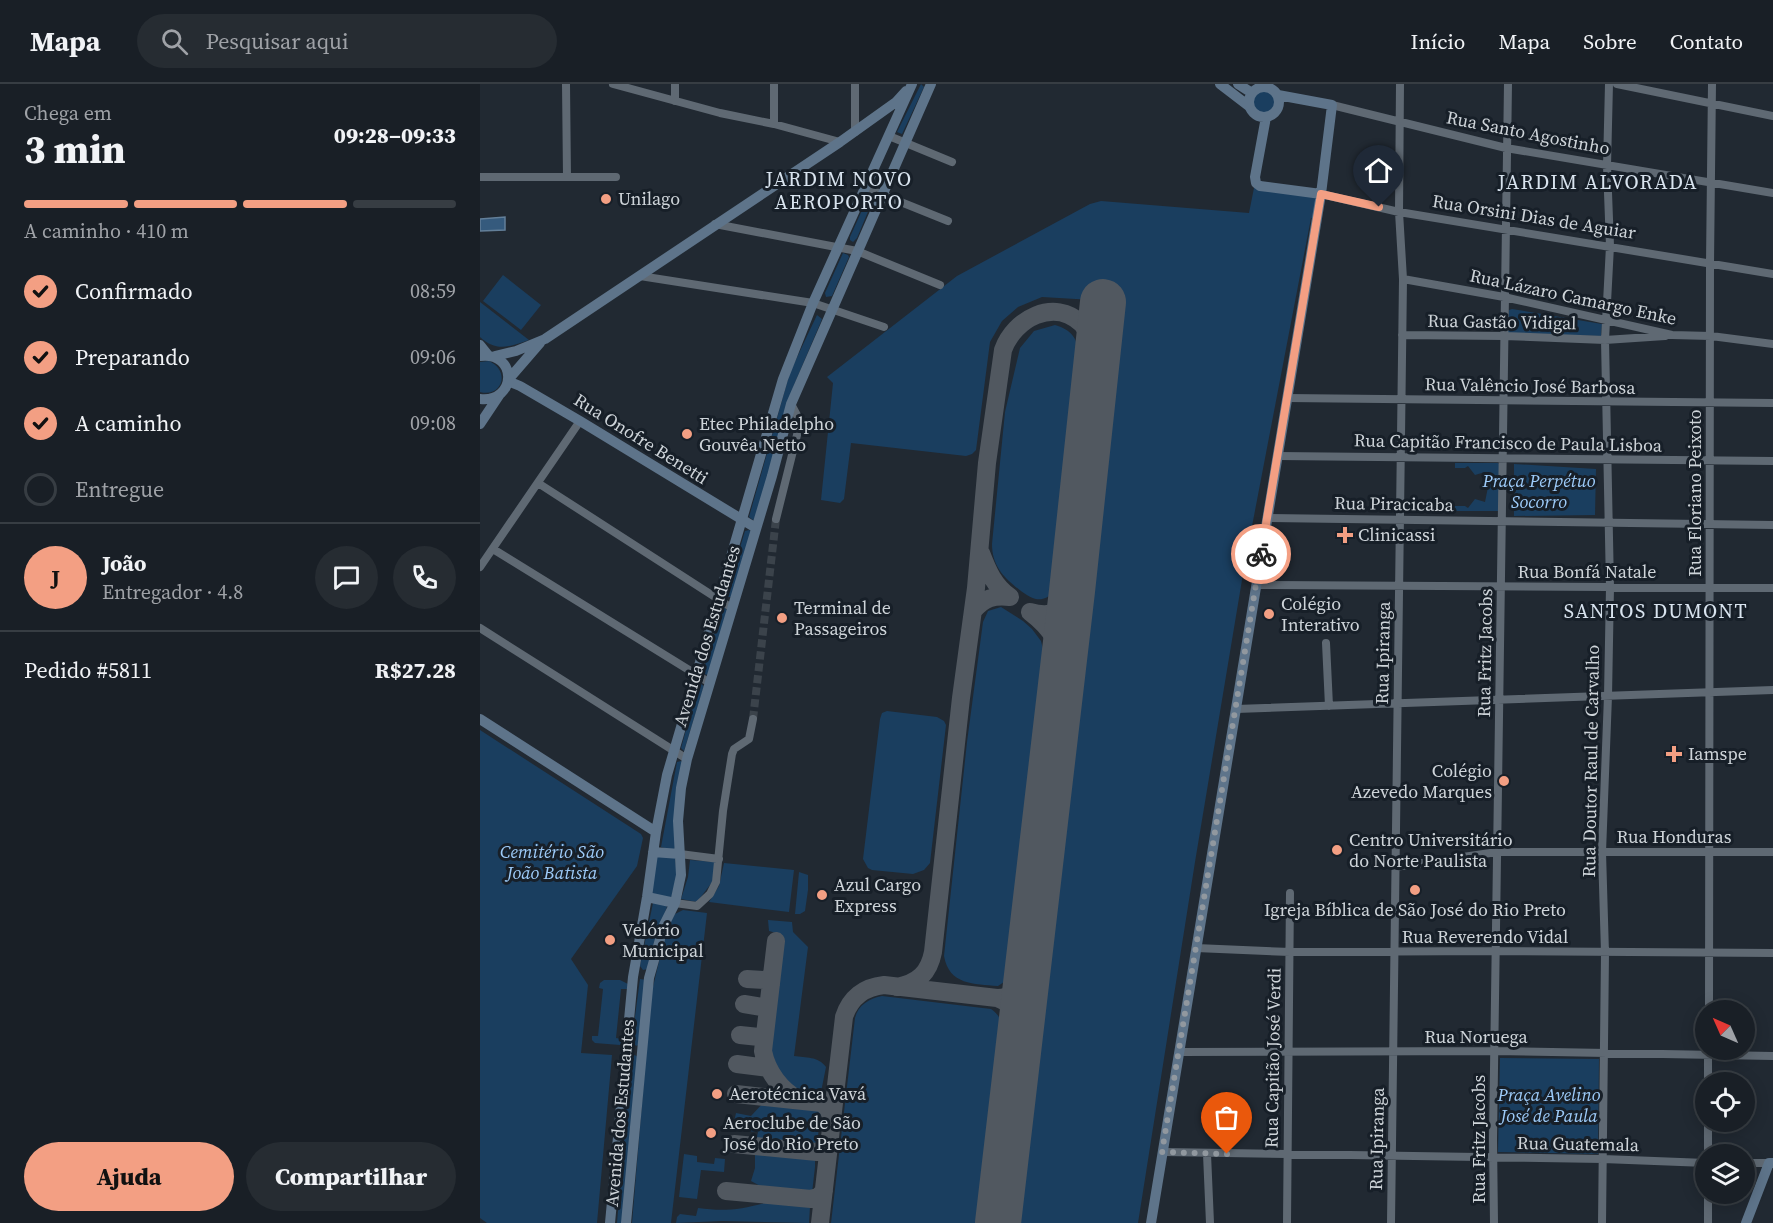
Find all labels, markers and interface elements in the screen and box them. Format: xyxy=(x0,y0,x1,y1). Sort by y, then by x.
search box xyxy=(137,14,557,68)
text: Mapa xyxy=(30,22,101,60)
icon: search xyxy=(158,25,191,58)
text: Pesquisar aqui xyxy=(206,26,348,56)
text: Início xyxy=(1411,27,1465,56)
text: Mapa xyxy=(1498,27,1550,56)
text: Sobre xyxy=(1583,27,1637,56)
text: Contato xyxy=(1670,27,1743,56)
text: Chega em xyxy=(24,99,112,127)
street label: Rua Santo Agostinho xyxy=(1444,104,1612,161)
text: 09:28–09:33 xyxy=(334,120,456,150)
text: 3 min xyxy=(24,123,126,176)
pin xyxy=(1353,145,1404,207)
icon: home xyxy=(1362,154,1395,187)
district label: JARDIM NOVO AEROPORTO xyxy=(764,165,913,216)
district label: JARDIM ALVORADA xyxy=(1497,168,1698,196)
place label: Unilago xyxy=(618,186,680,211)
street label: Rua Orsini Dias de Aguiar xyxy=(1430,188,1638,245)
marker: Unilago xyxy=(599,192,613,206)
text: A caminho · 410 m xyxy=(24,217,189,245)
street label: Rua Lázaro Camargo Enke xyxy=(1467,262,1679,331)
icon: check xyxy=(24,275,57,308)
text: Confirmado xyxy=(75,276,193,306)
text: 08:59 xyxy=(410,277,456,305)
street label: Rua Gastão Vidigal xyxy=(1427,308,1577,335)
icon: check xyxy=(24,341,57,374)
text: Preparando xyxy=(75,342,190,372)
text: 09:06 xyxy=(410,343,456,371)
street label: Rua Valêncio José Barbosa xyxy=(1424,371,1636,400)
street label: Rua Onofre Benetti xyxy=(569,387,713,490)
icon: check xyxy=(24,407,57,440)
text: A caminho xyxy=(75,408,182,438)
text: 09:08 xyxy=(410,409,456,437)
street label: Rua Floriano Peixoto xyxy=(1682,409,1707,577)
place label: Etec Philadelpho Gouvêa Netto xyxy=(699,411,834,457)
marker: Etec Philadelpho Gouvêa Netto xyxy=(680,427,694,441)
street label: Rua Capitão Francisco de Paula Lisboa xyxy=(1354,427,1663,458)
park label: Praça Perpétuo Socorro xyxy=(1481,468,1596,514)
text: Entregue xyxy=(75,474,164,504)
street label: Rua Piracicaba xyxy=(1334,490,1455,517)
place label: Clinicassi xyxy=(1358,522,1435,547)
courier xyxy=(1231,524,1291,584)
marker: Clinicassi xyxy=(1336,526,1354,544)
icon: bike xyxy=(1245,538,1278,571)
street label: Avenida dos Estudantes xyxy=(667,542,746,729)
button: chat xyxy=(315,546,378,609)
button: phone xyxy=(393,546,456,609)
text: João xyxy=(102,548,146,578)
street label: Rua Bonfá Natale xyxy=(1518,559,1656,584)
text: J xyxy=(51,562,60,592)
text: Entregador · 4.8 xyxy=(102,578,243,606)
street label: Rua Fritz Jacobs xyxy=(1471,588,1498,718)
place label: Colégio Interativo xyxy=(1281,591,1360,637)
place label: Terminal de Passageiros xyxy=(794,595,891,641)
district label: SANTOS DUMONT xyxy=(1564,597,1748,625)
street label: Rua Ipiranga xyxy=(1369,601,1396,705)
marker: Colégio Interativo xyxy=(1262,607,1276,621)
marker: Terminal de Passageiros xyxy=(775,611,789,625)
street label: Rua Doutor Raul de Carvalho xyxy=(1576,644,1605,878)
text: Pedido #5811 xyxy=(24,655,152,685)
text: R$27.28 xyxy=(375,655,456,685)
place label: Iamspe xyxy=(1688,741,1747,766)
marker: Iamspe xyxy=(1665,745,1683,763)
place label: Colégio Azevedo Marques xyxy=(1351,758,1492,804)
marker: Colégio Azevedo Marques xyxy=(1497,774,1511,788)
street label: Rua Honduras xyxy=(1617,824,1732,849)
place label: Centro Universitário do Norte Paulista xyxy=(1349,827,1513,873)
park label: Cemitério São João Batista xyxy=(500,839,604,885)
marker: Centro Universitário do Norte Paulista xyxy=(1330,843,1344,857)
place label: Azul Cargo Express xyxy=(834,872,921,918)
marker: Igreja Bíblica de São José do Rio Preto xyxy=(1408,883,1422,897)
marker: Azul Cargo Express xyxy=(815,888,829,902)
place label: Igreja Bíblica de São José do Rio Preto xyxy=(1264,897,1566,922)
place label: Velório Municipal xyxy=(622,917,704,963)
street label: Rua Reverendo Vidal xyxy=(1402,924,1568,949)
marker: Velório Municipal xyxy=(603,933,617,947)
street label: Rua Capitão José Verdi xyxy=(1258,968,1287,1148)
north arrow xyxy=(1695,1000,1755,1060)
map controls xyxy=(1695,1000,1755,1204)
street label: Avenida dos Estudantes xyxy=(599,1018,640,1208)
street label: Rua Noruega xyxy=(1424,1024,1529,1049)
button: locate xyxy=(1695,1072,1755,1132)
street label: Rua Fritz Jacobs xyxy=(1466,1074,1491,1203)
place label: Aerotécnica Vavá xyxy=(729,1081,867,1106)
park label: Praça Avelino José de Paula xyxy=(1497,1082,1601,1128)
marker: Aerotécnica Vavá xyxy=(710,1087,724,1101)
street label: Rua Ipiranga xyxy=(1363,1087,1390,1191)
pin xyxy=(1201,1092,1252,1154)
icon: bag xyxy=(1210,1101,1243,1134)
place label: Aeroclube de São José do Rio Preto xyxy=(722,1110,861,1156)
marker: Aeroclube de São José do Rio Preto xyxy=(704,1126,718,1140)
street label: Rua Guatemala xyxy=(1517,1130,1640,1157)
button: Ajuda xyxy=(24,1142,234,1211)
button: Compartilhar xyxy=(246,1142,456,1211)
button: layers xyxy=(1695,1144,1755,1204)

